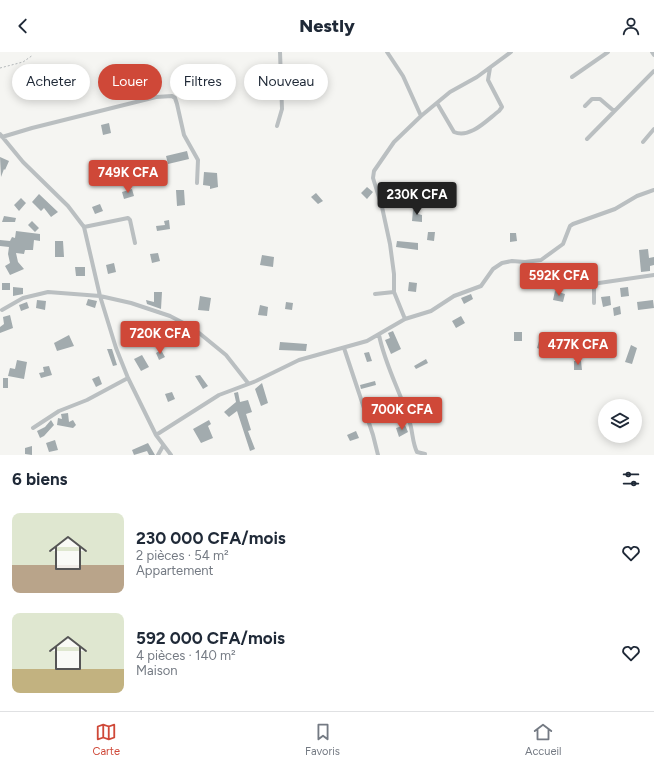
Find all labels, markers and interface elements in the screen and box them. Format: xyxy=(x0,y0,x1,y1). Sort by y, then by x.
icon: back xyxy=(12,15,34,37)
text: Nestly xyxy=(299,15,355,37)
icon: person xyxy=(620,15,642,37)
chip: Acheter xyxy=(12,64,90,100)
chip: Louer xyxy=(98,64,162,100)
chip: Filtres xyxy=(170,64,236,100)
chip: Nouveau xyxy=(244,64,328,100)
pin: 749K CFA xyxy=(87,160,169,194)
text: 749K CFA xyxy=(98,165,158,180)
pin: 230K CFA xyxy=(376,182,458,216)
text: 230K CFA xyxy=(387,187,447,202)
pin: 592K CFA xyxy=(518,263,600,297)
text: 592K CFA xyxy=(529,268,589,283)
pin: 720K CFA xyxy=(119,321,201,355)
text: 720K CFA xyxy=(130,326,190,341)
pin: 477K CFA xyxy=(537,332,619,366)
text: 477K CFA xyxy=(548,337,608,352)
pin: 700K CFA xyxy=(361,397,443,431)
map controls xyxy=(598,399,642,443)
button: layers xyxy=(598,399,642,443)
text: 700K CFA xyxy=(371,402,433,417)
icon: filters xyxy=(620,468,642,490)
text: 6 biens xyxy=(12,469,68,489)
text: 230 000 CFA/mois xyxy=(136,528,286,548)
icon: home xyxy=(44,529,92,577)
icon: heart xyxy=(620,542,642,564)
text: 2 pièces · 54 m² xyxy=(136,548,229,563)
text: Appartement xyxy=(136,563,214,578)
text: 592 000 CFA/mois xyxy=(136,628,285,648)
icon: home xyxy=(44,629,92,677)
icon: heart xyxy=(620,642,642,664)
text: 4 pièces · 140 m² xyxy=(136,648,236,663)
text: Maison xyxy=(136,663,178,678)
tab: Carte xyxy=(93,721,120,758)
tab: Favoris xyxy=(305,721,340,758)
tab: Accueil xyxy=(525,721,561,758)

